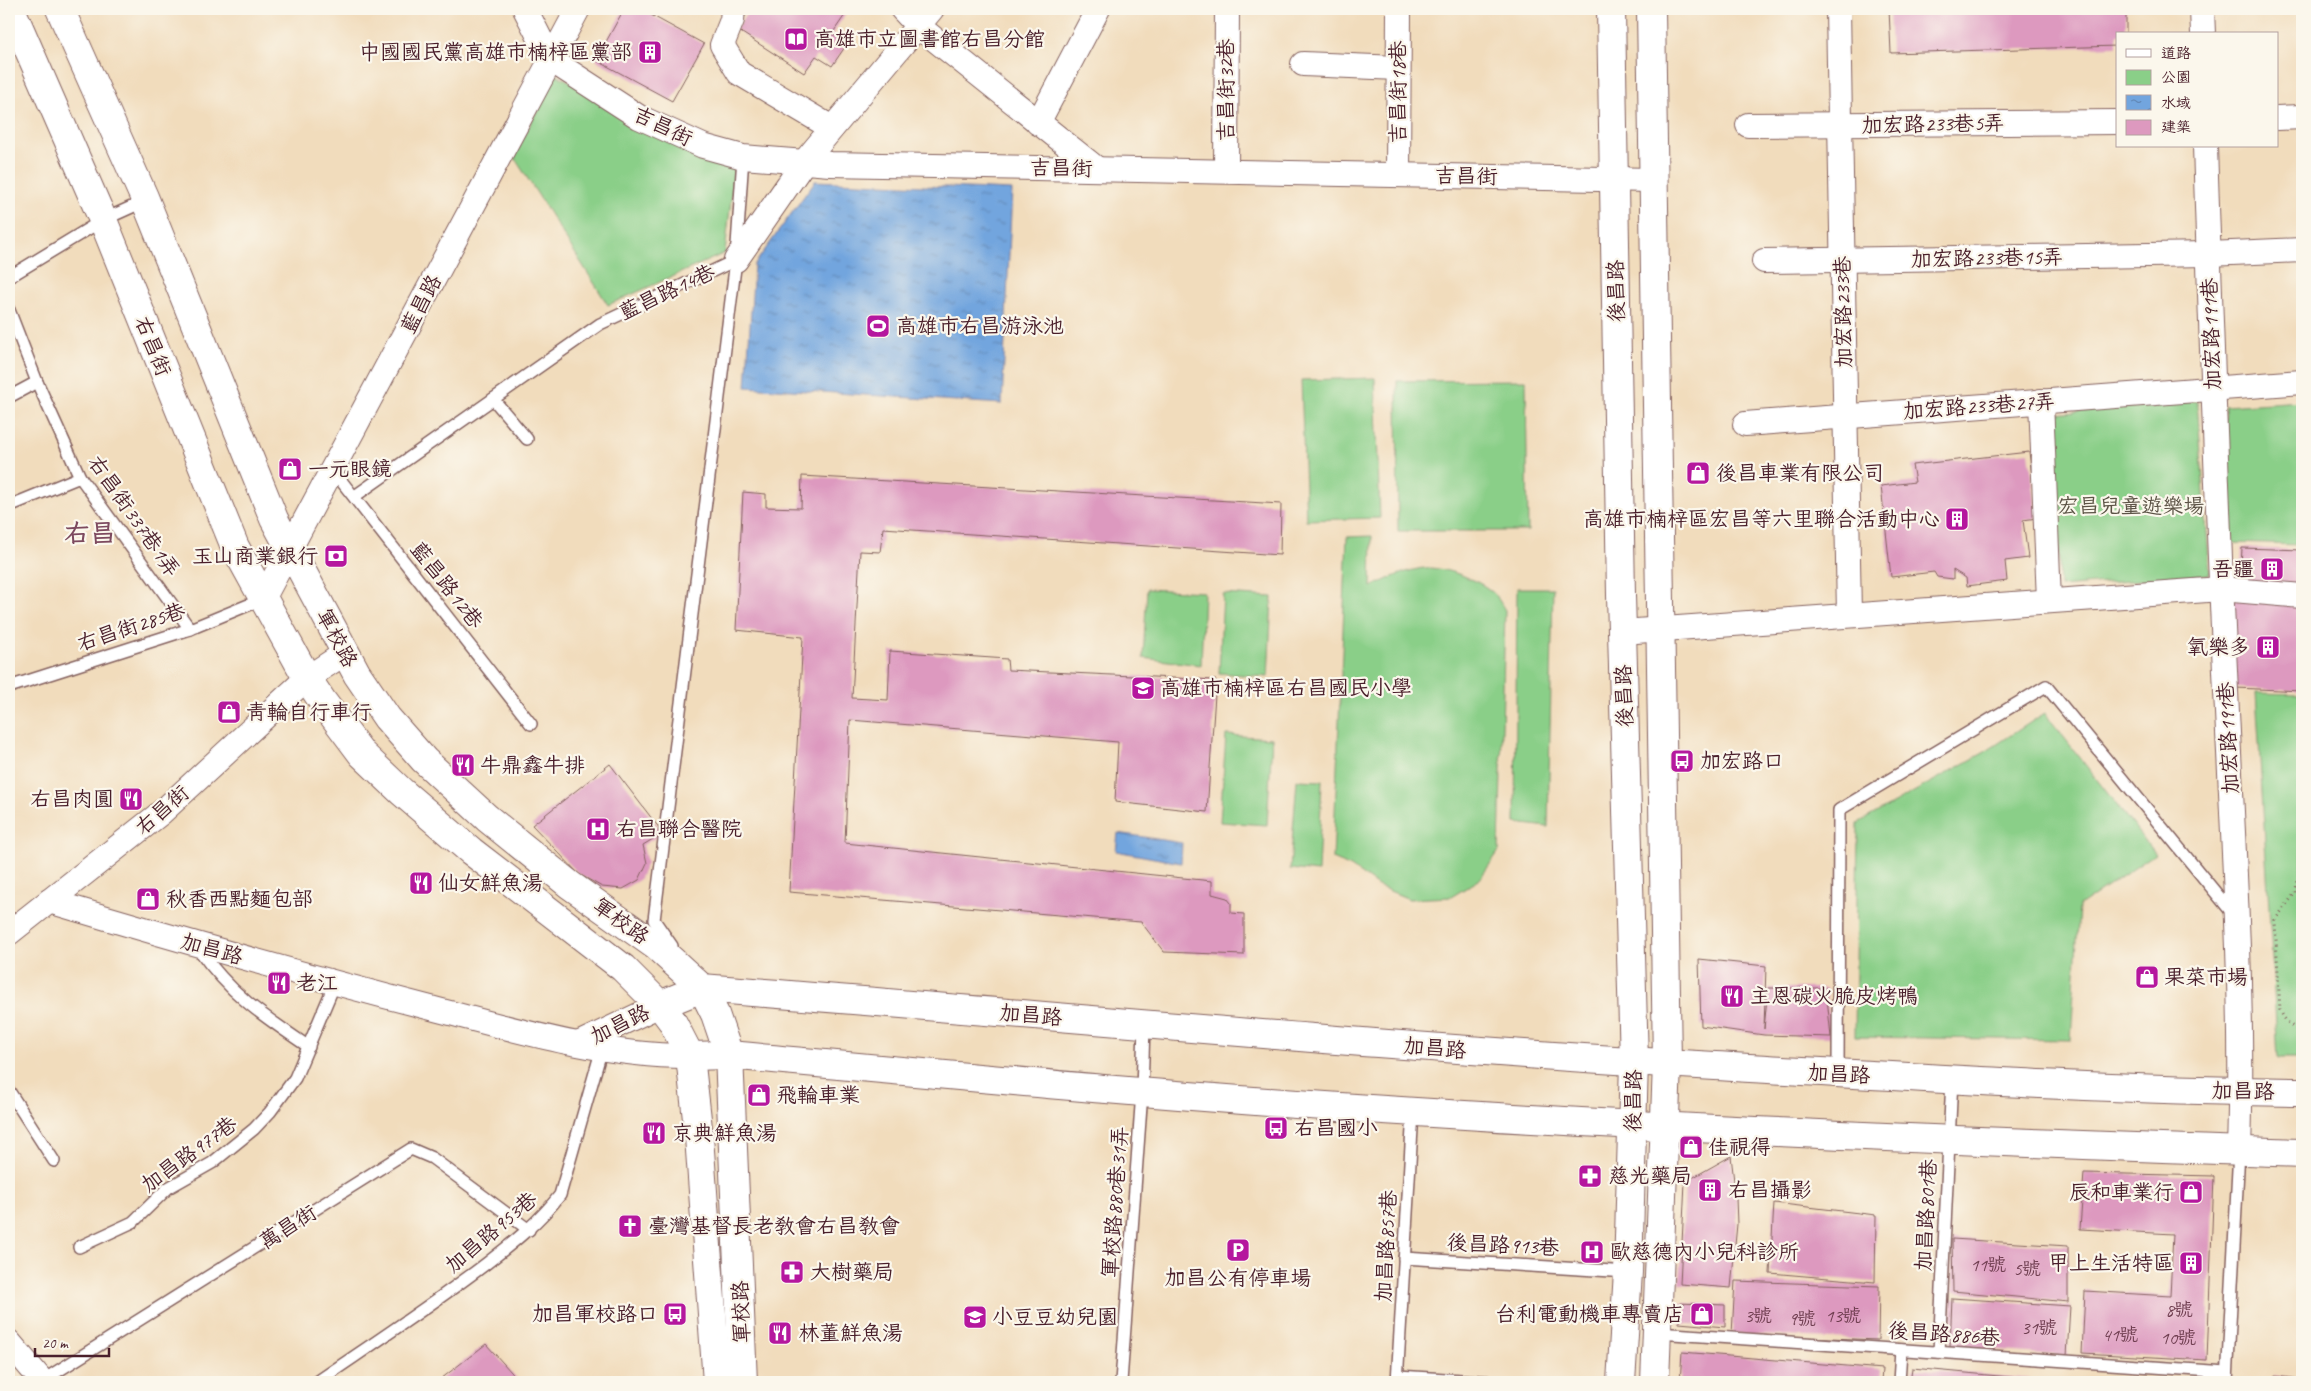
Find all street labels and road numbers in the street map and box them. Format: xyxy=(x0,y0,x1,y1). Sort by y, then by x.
street label: 吉昌街32巷 xyxy=(1213,39,1239,141)
street label: 吉昌街18巷 xyxy=(1385,41,1411,143)
street label: 吉昌街 xyxy=(629,101,697,151)
street label: 加宏路233巷5弄 xyxy=(1861,110,2005,138)
street label: 吉昌街 xyxy=(1029,154,1093,182)
street label: 吉昌街 xyxy=(1434,162,1498,190)
street label: 加宏路233巷15弄 xyxy=(1911,244,2063,272)
street label: 加宏路233巷 xyxy=(1829,256,1857,368)
street label: 藍昌路14巷 xyxy=(615,258,719,326)
street label: 後昌路 xyxy=(1602,259,1630,323)
street label: 藍昌路 xyxy=(395,270,447,338)
street label: 加宏路191巷 xyxy=(2196,277,2226,391)
street label: 右昌街 xyxy=(129,312,177,380)
street label: 加宏路233巷27弄 xyxy=(1902,388,2056,424)
street label: 右昌街337巷1弄 xyxy=(83,450,185,582)
street label: 藍昌路12巷 xyxy=(405,536,489,634)
street label: 右昌街285巷 xyxy=(74,597,188,657)
street label: 軍校路 xyxy=(311,604,363,672)
street label: 後昌路 xyxy=(1610,664,1638,728)
street label: 加宏路191巷 xyxy=(2212,681,2244,795)
street label: 右昌街 xyxy=(130,780,194,840)
street label: 軍校路 xyxy=(588,892,654,950)
street label: 加昌路 xyxy=(178,928,246,970)
street label: 加昌路 xyxy=(586,999,654,1049)
street label: 加昌路 xyxy=(998,999,1064,1031)
street label: 加昌路 xyxy=(1402,1032,1468,1064)
street label: 加昌路 xyxy=(1807,1059,1871,1089)
street label: 後昌路 xyxy=(1619,1069,1647,1133)
street label: 加昌路 xyxy=(2211,1077,2275,1105)
street label: 加昌路977巷 xyxy=(136,1110,242,1198)
street label: 軍校路880巷31弄 xyxy=(1097,1125,1133,1279)
street label: 加昌路801巷 xyxy=(1910,1158,1942,1272)
street label: 加昌路953巷 xyxy=(440,1186,542,1278)
street label: 加昌路857巷 xyxy=(1370,1189,1402,1303)
street label: 萬昌街 xyxy=(254,1199,322,1255)
street label: 後昌路913巷 xyxy=(1446,1229,1560,1261)
street label: 軍校路 xyxy=(727,1280,755,1344)
street label: 後昌路886巷 xyxy=(1887,1317,2001,1351)

